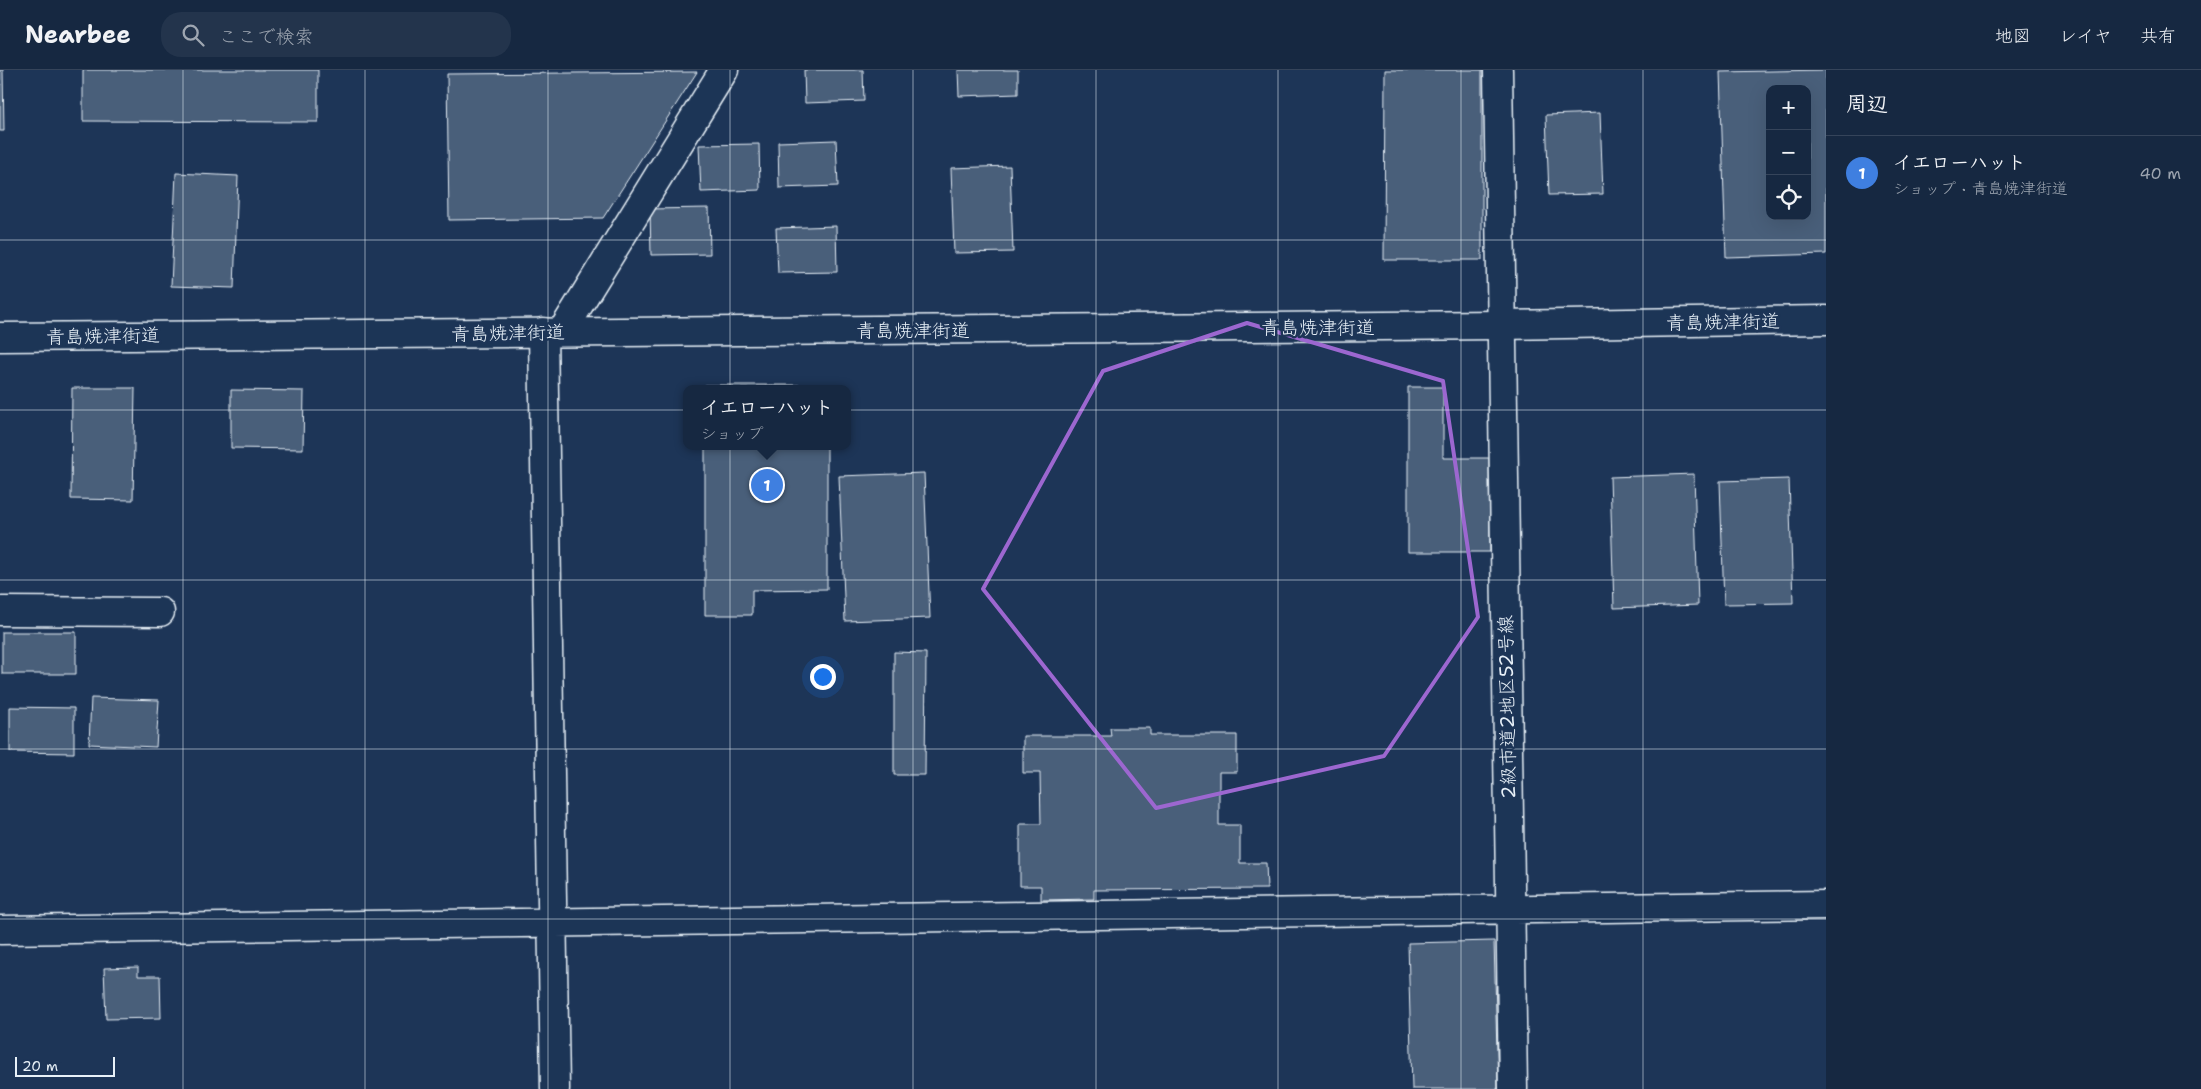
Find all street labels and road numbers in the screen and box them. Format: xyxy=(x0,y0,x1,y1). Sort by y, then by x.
street label: 青島焼津街道 xyxy=(1666,309,1780,335)
street label: 青島焼津街道 xyxy=(1261,315,1375,340)
street label: 青島焼津街道 xyxy=(856,318,970,343)
street label: 青島焼津街道 xyxy=(451,320,565,346)
street label: 青島焼津街道 xyxy=(46,323,160,349)
street label: 2級市道2地区52号線 xyxy=(1493,615,1521,799)

